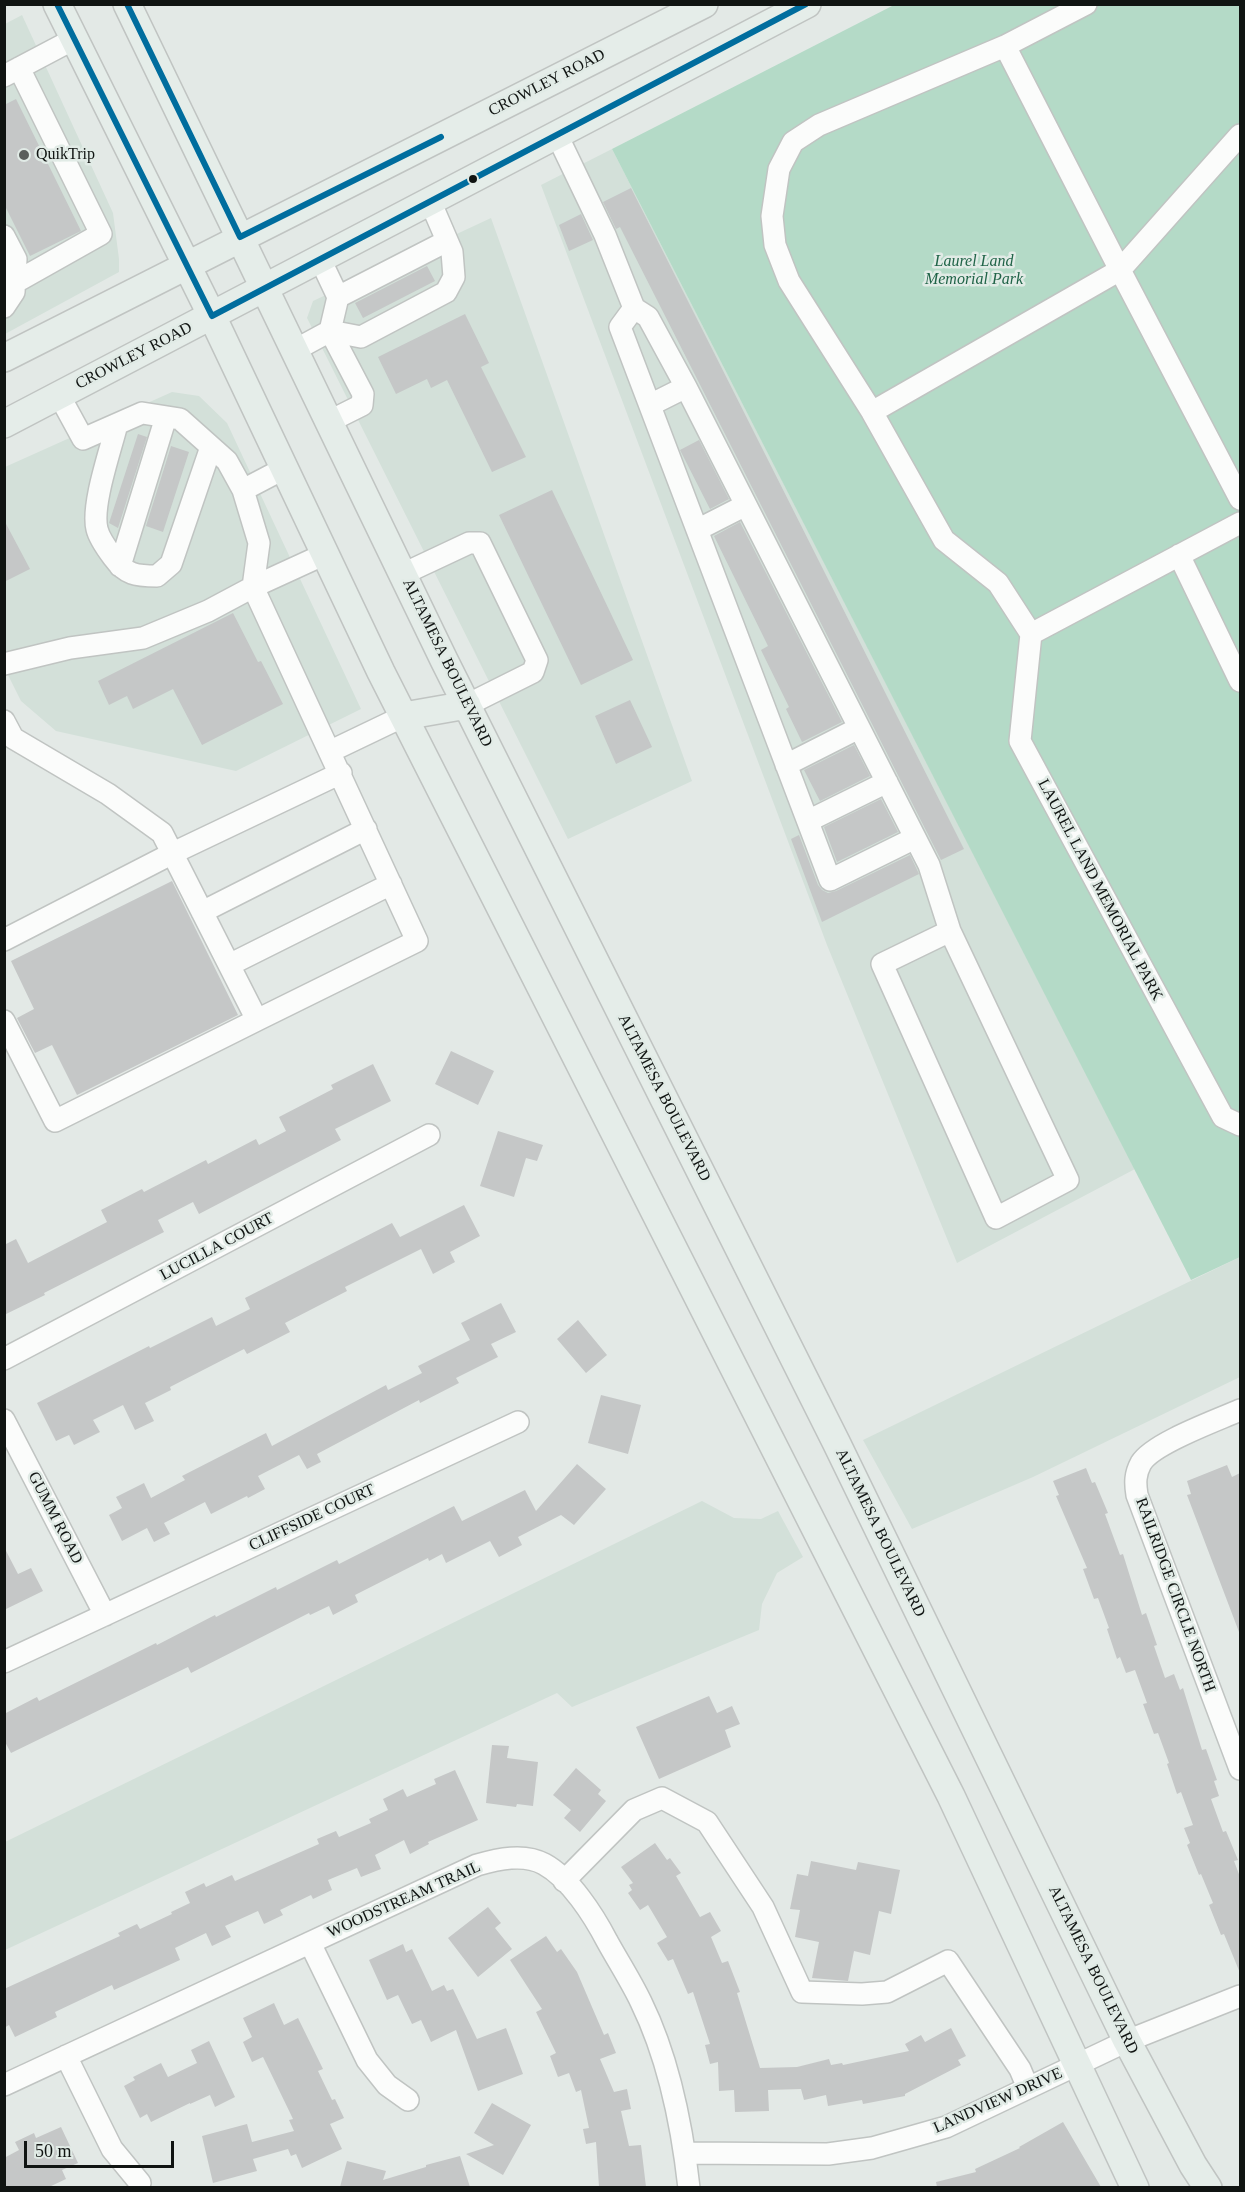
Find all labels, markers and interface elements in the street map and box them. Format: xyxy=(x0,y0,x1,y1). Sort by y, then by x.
street label: CROWLEY ROAD xyxy=(485,45,609,121)
place label: QuikTrip xyxy=(36,145,95,165)
marker: QuikTrip xyxy=(17,148,31,162)
unlabelled marker xyxy=(467,173,479,185)
park label: Laurel Land Memorial Park xyxy=(925,252,1023,290)
street label: CROWLEY ROAD xyxy=(72,318,196,394)
street label: ALTAMESA BOULEVARD xyxy=(398,576,496,750)
street label: LAUREL LAND MEMORIAL PARK xyxy=(1033,776,1167,1004)
street label: ALTAMESA BOULEVARD xyxy=(613,1011,715,1185)
street label: LUCILLA COURT xyxy=(157,1209,277,1285)
street label: ALTAMESA BOULEVARD xyxy=(831,1446,929,1620)
street label: GUMM ROAD xyxy=(24,1469,86,1567)
street label: CLIFFSIDE COURT xyxy=(246,1480,378,1556)
street label: RAILRIDGE CIRCLE NORTH xyxy=(1131,1495,1219,1695)
street label: WOODSTREAM TRAIL xyxy=(324,1858,484,1942)
street label: ALTAMESA BOULEVARD xyxy=(1044,1883,1142,2057)
street label: LANDVIEW DRIVE xyxy=(931,2064,1065,2138)
scale bar xyxy=(27,2129,177,2167)
text: 50 m xyxy=(35,2141,72,2161)

